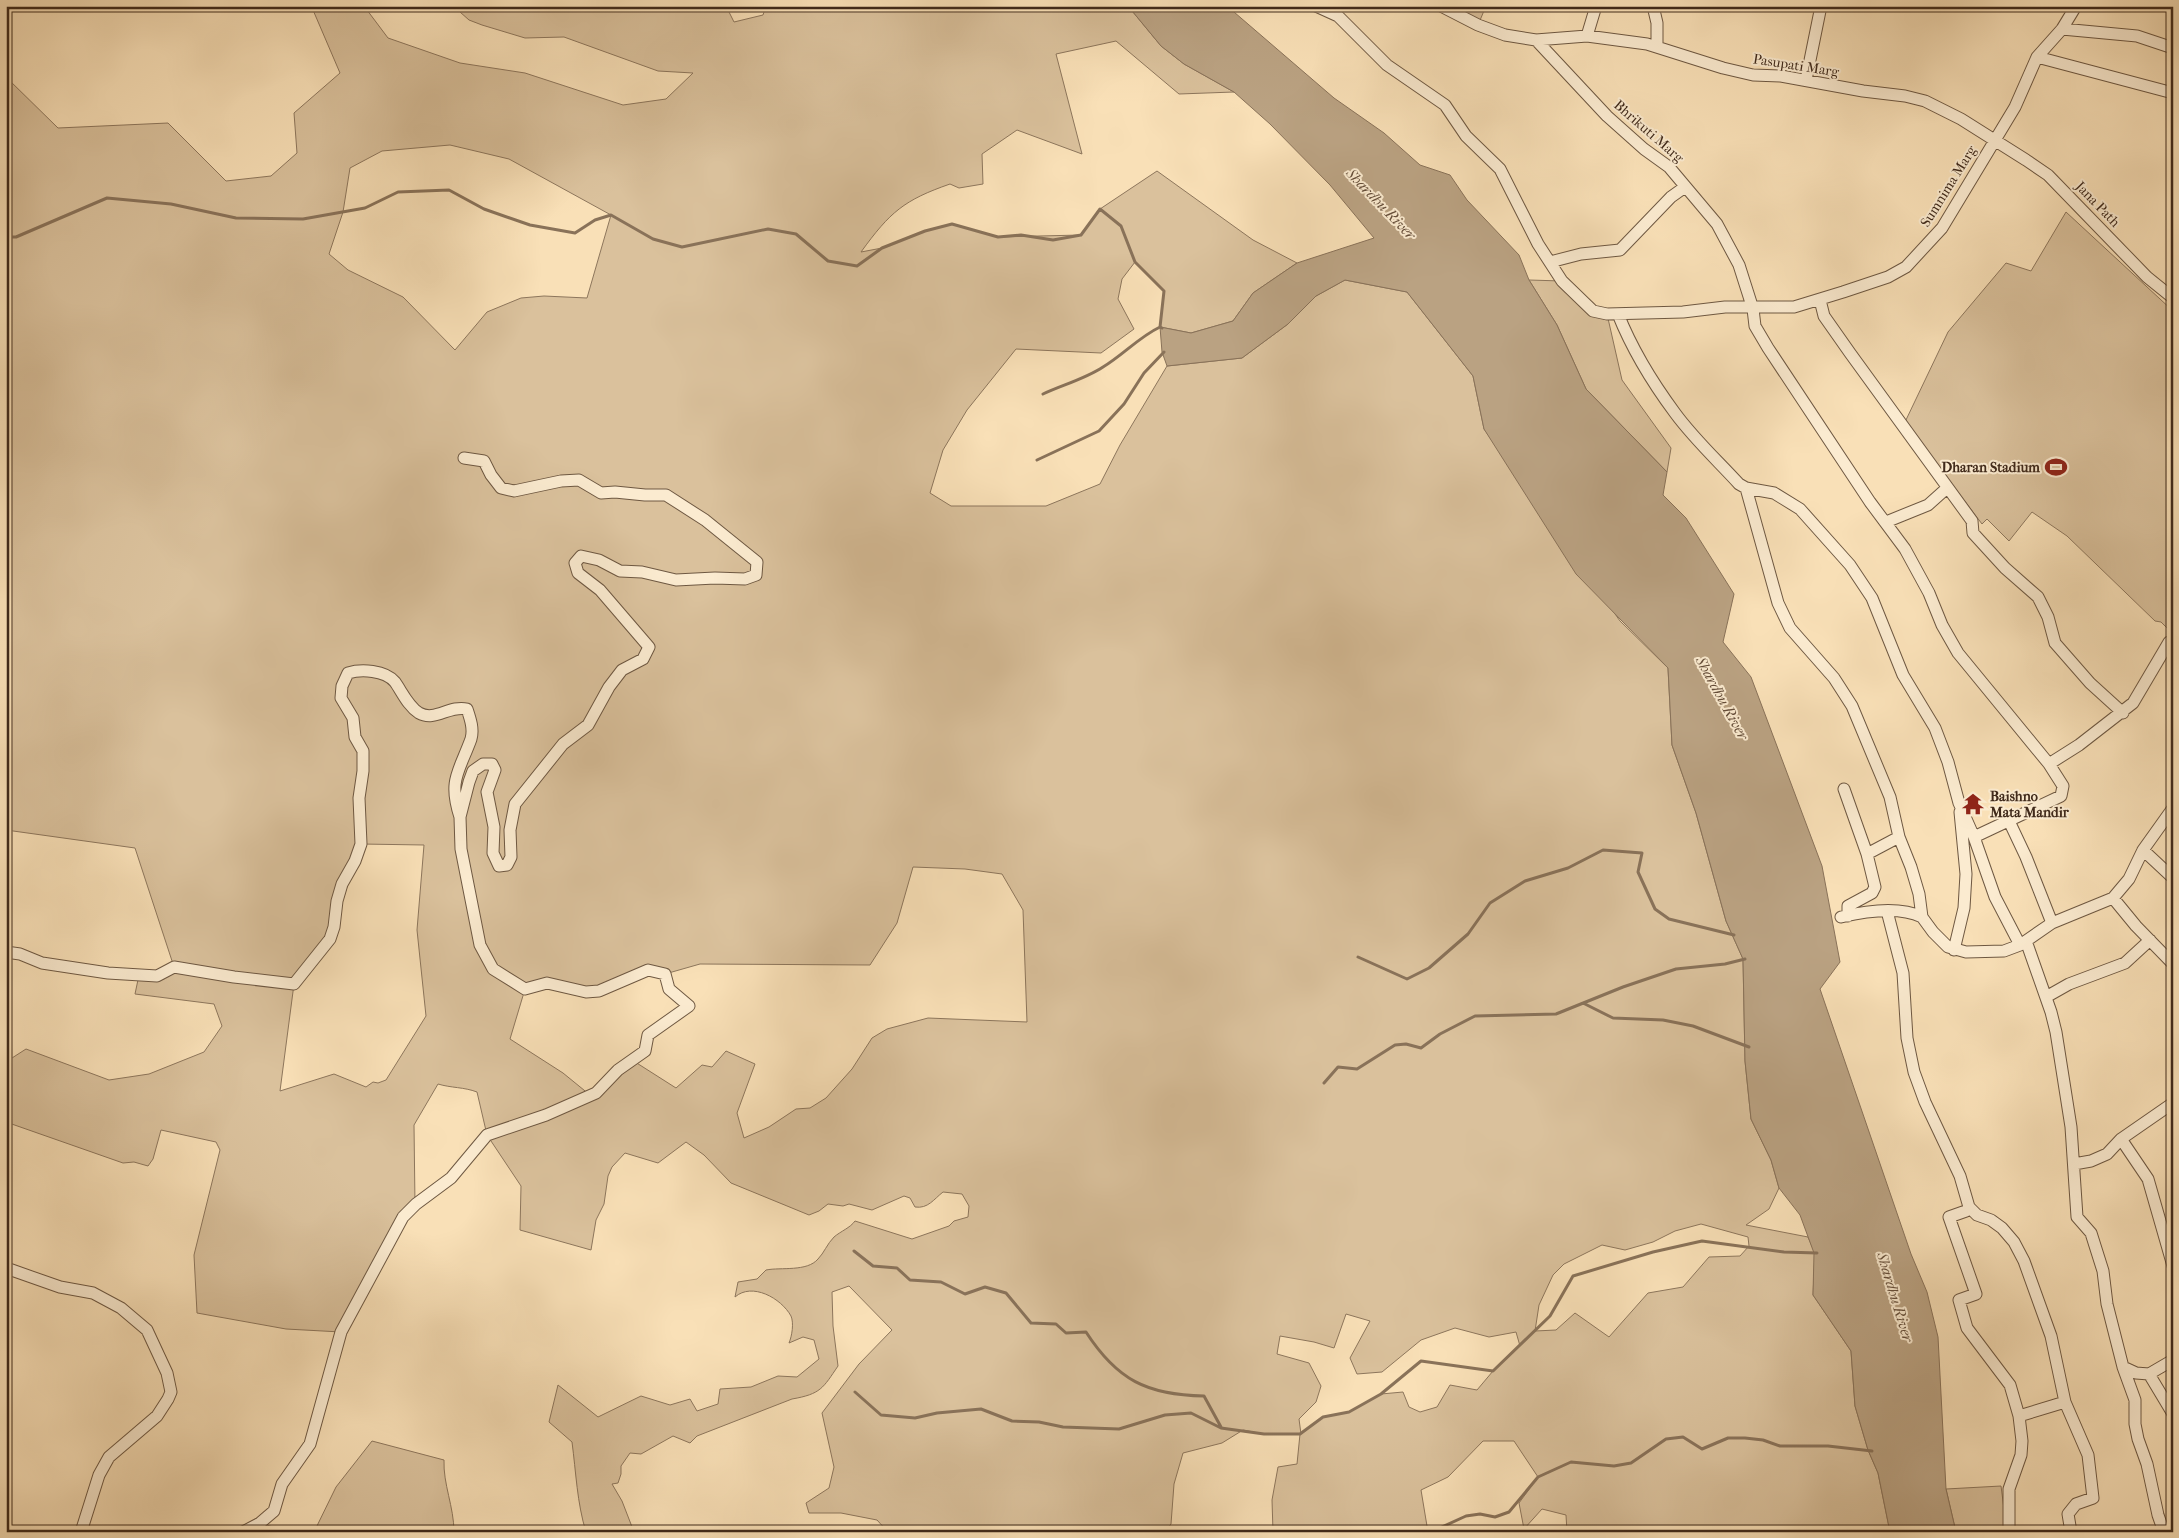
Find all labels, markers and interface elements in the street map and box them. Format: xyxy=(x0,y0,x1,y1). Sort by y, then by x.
street label: Pasupati Marg xyxy=(1752,50,1841,81)
street label: Bhrikuti Marg xyxy=(1610,96,1687,167)
street label: Sumnima Marg xyxy=(1917,142,1980,230)
water label: Shardhu River xyxy=(1342,164,1420,244)
street label: Jana Path xyxy=(2071,177,2124,231)
sports icon: Dharan Stadium xyxy=(2043,454,2069,480)
place label: Dharan Stadium xyxy=(1942,459,2040,476)
water label: Shardhu River xyxy=(1691,652,1753,744)
place label: Baishno Mata Mandir xyxy=(1989,788,2070,821)
temple icon: Baishno Mata Mandir xyxy=(1960,791,1986,817)
water label: Shardhu River xyxy=(1873,1249,1917,1345)

